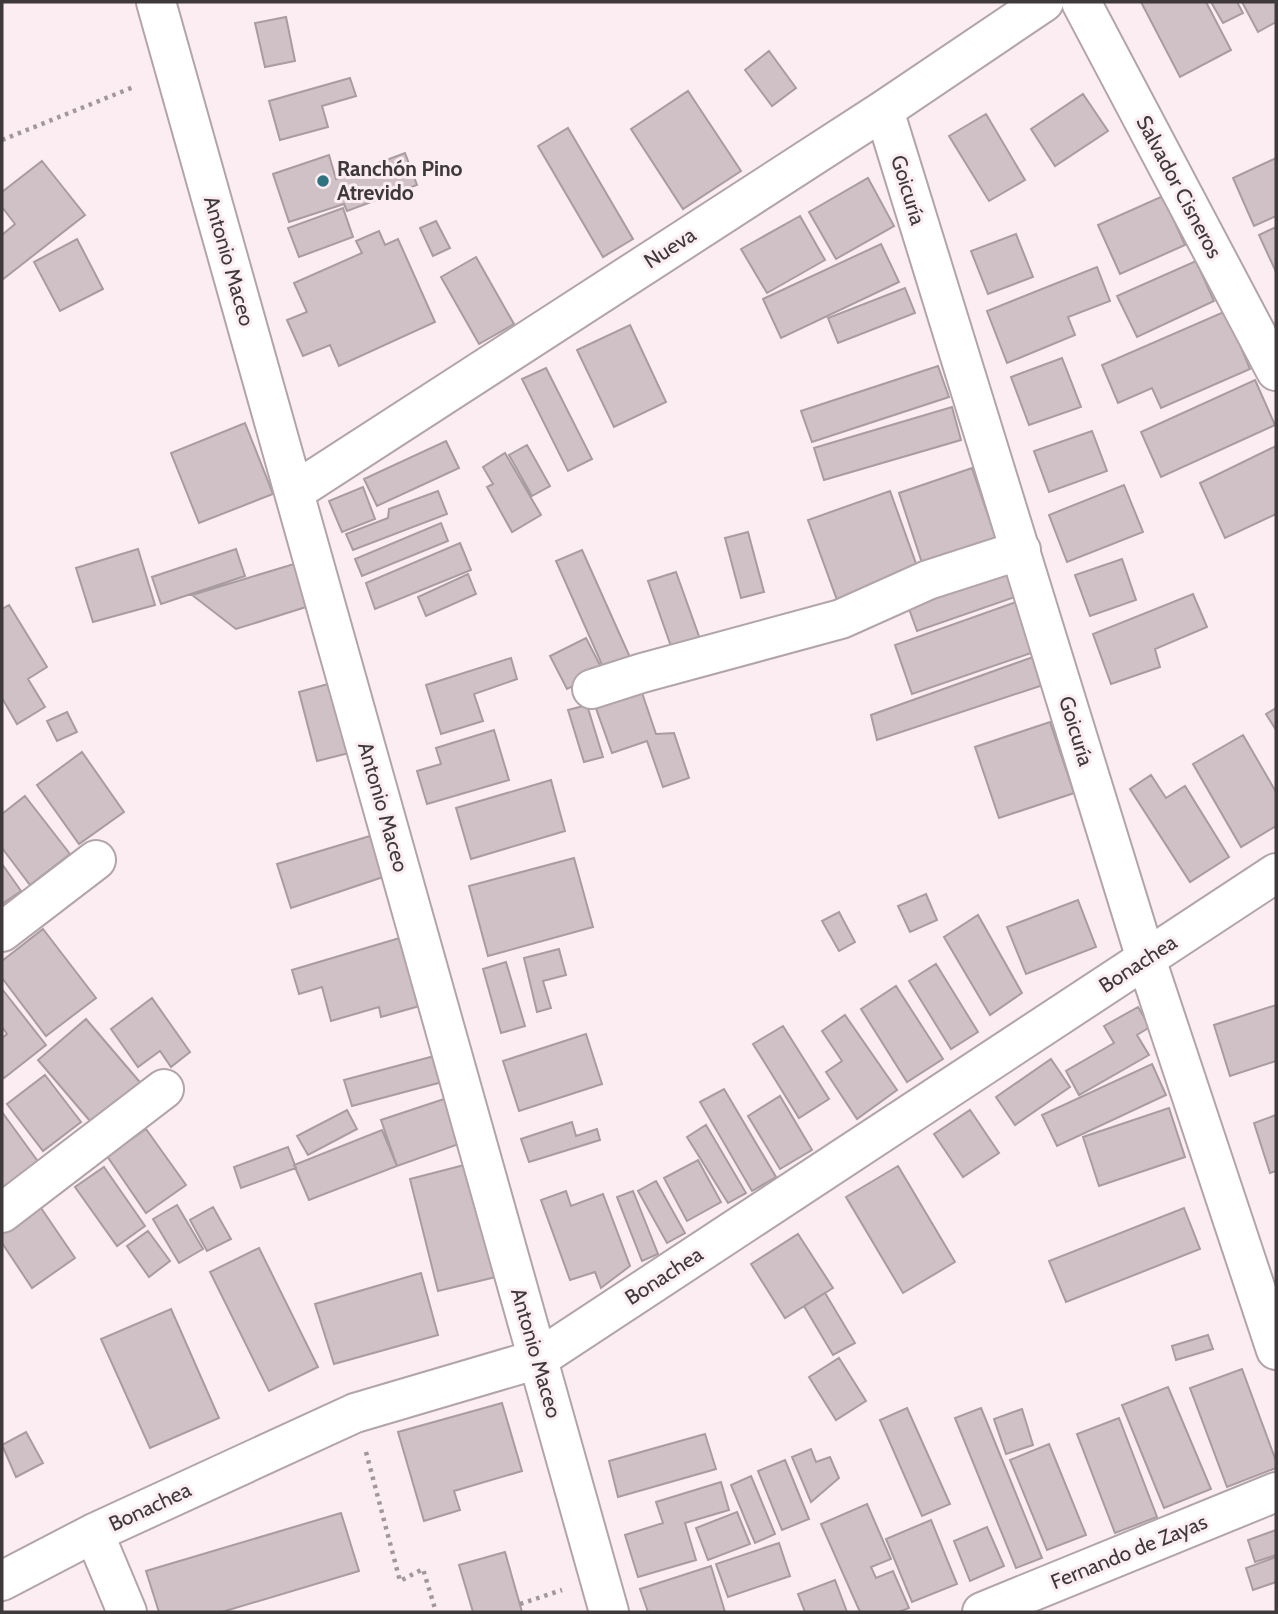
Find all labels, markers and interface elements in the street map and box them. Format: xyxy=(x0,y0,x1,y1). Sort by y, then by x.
street label: Salvador Cisneros xyxy=(1131,111,1228,263)
street label: Goicuría xyxy=(886,152,931,228)
place label: Ranchón Pino Atrevido xyxy=(337,156,463,205)
marker: Ranchón Pino Atrevido xyxy=(315,173,331,189)
street label: Antonio Maceo xyxy=(199,193,260,329)
street label: Nueva xyxy=(639,222,700,273)
street label: Goicuría xyxy=(1054,693,1099,769)
street label: Antonio Maceo xyxy=(353,739,414,875)
street label: Bonachea xyxy=(1094,929,1181,998)
street label: Bonachea xyxy=(620,1241,707,1310)
street label: Antonio Maceo xyxy=(506,1285,567,1421)
street label: Bonachea xyxy=(105,1477,195,1536)
street label: Fernando de Zayas xyxy=(1047,1509,1211,1594)

